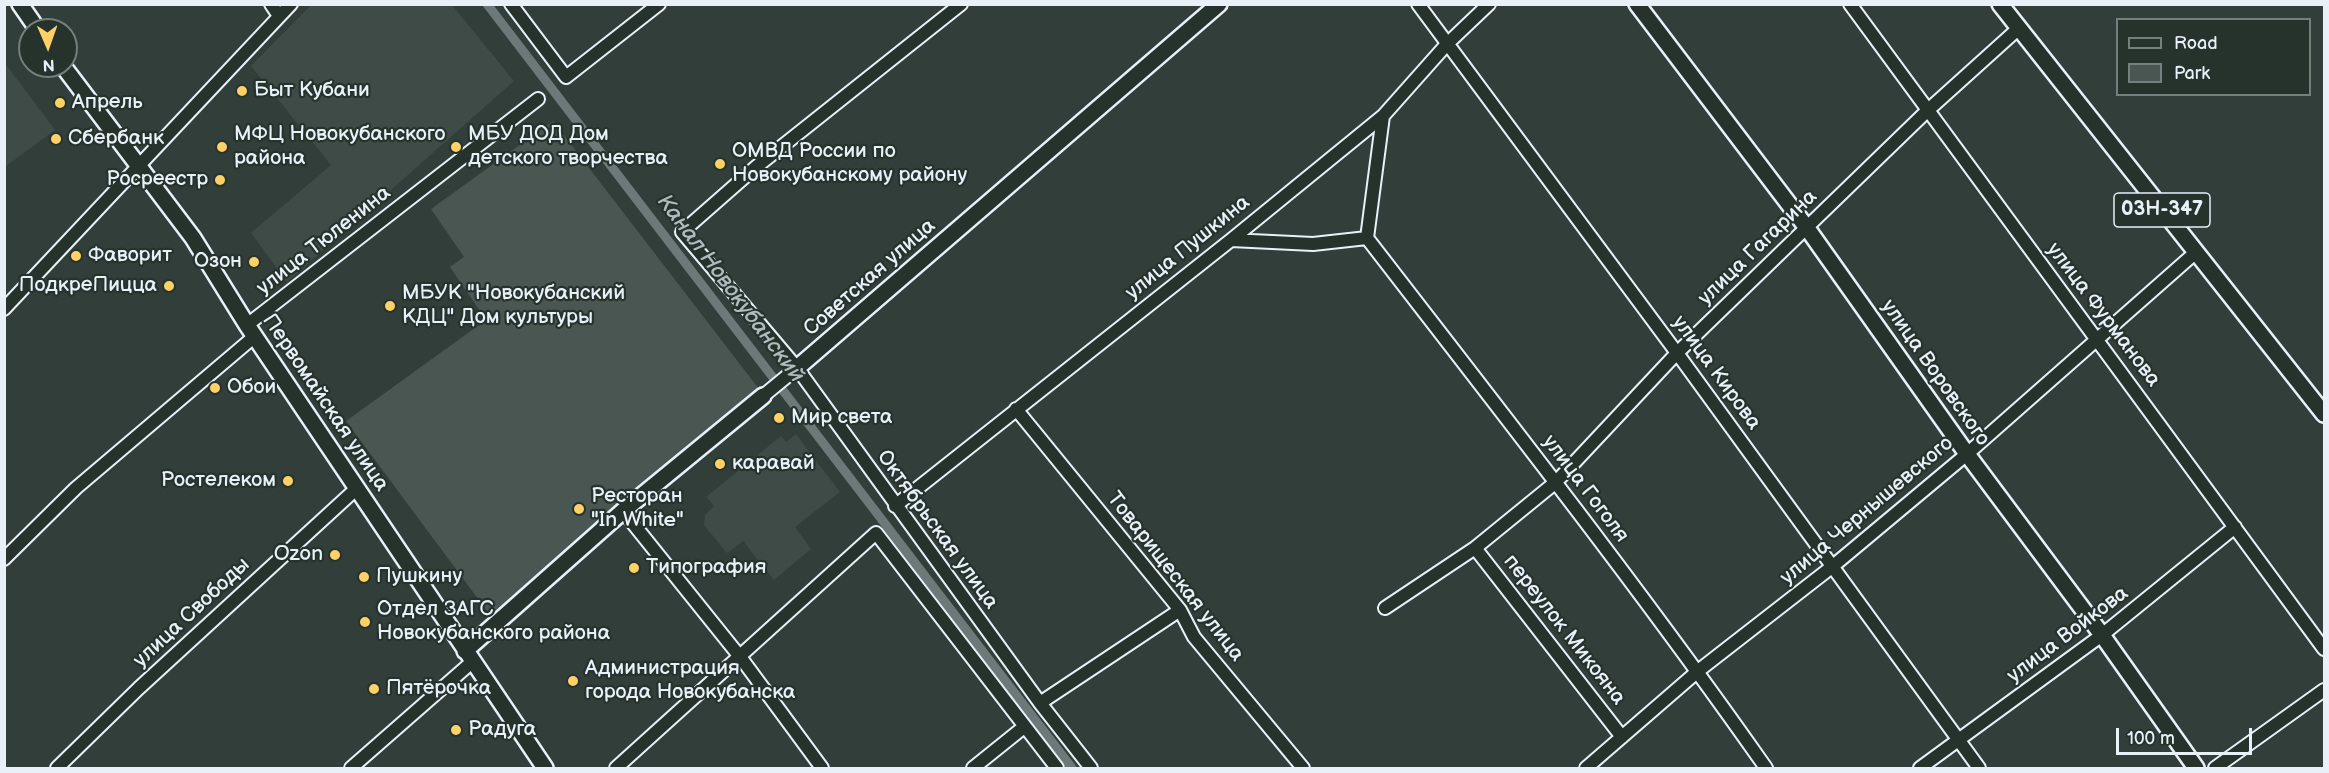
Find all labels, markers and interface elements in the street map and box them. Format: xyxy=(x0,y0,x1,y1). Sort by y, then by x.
north arrow xyxy=(18,18,78,78)
legend xyxy=(2116,18,2311,96)
text: Road xyxy=(2174,33,2218,54)
text: N xyxy=(42,55,55,74)
text: Park xyxy=(2174,63,2210,84)
place label: Быт Кубани xyxy=(254,78,370,104)
marker: Быт Кубани xyxy=(235,84,249,98)
place label: Апрель xyxy=(72,90,143,116)
marker: Апрель xyxy=(53,96,67,110)
place label: МФЦ Новокубанского района xyxy=(234,122,445,172)
place label: МБУ ДОД Дом детского творчества xyxy=(468,122,668,172)
place label: Сбербанк xyxy=(68,126,164,152)
marker: Сбербанк xyxy=(49,132,63,146)
place label: ОМВД России по Новокубанскому району xyxy=(732,139,967,189)
marker: МФЦ Новокубанского района xyxy=(215,140,229,154)
marker: МБУ ДОД Дом детского творчества xyxy=(449,140,463,154)
marker: ОМВД России по Новокубанскому району xyxy=(713,157,727,171)
place label: Росреестр xyxy=(106,167,208,193)
marker: Росреестр xyxy=(213,173,227,187)
street label: улица Тюленина xyxy=(252,181,396,301)
street label: улица Гагарина xyxy=(1693,185,1823,311)
water label: Канал Новокубанский xyxy=(651,190,809,388)
street label: улица Пушкина xyxy=(1121,190,1255,306)
road number: 03Н-347 xyxy=(2114,193,2210,227)
street label: Советская улица xyxy=(799,214,941,342)
street label: улица Фурманова xyxy=(2041,238,2165,392)
place label: Фаворит xyxy=(88,243,172,269)
marker: Фаворит xyxy=(69,249,83,263)
place label: Озон xyxy=(194,249,242,275)
marker: Озон xyxy=(247,255,261,269)
place label: ПодкреПицца xyxy=(19,273,157,299)
marker: ПодкреПицца xyxy=(162,279,176,293)
place label: МБУК "Новокубанский КДЦ" Дом культуры xyxy=(402,281,625,331)
street label: улица Воровского xyxy=(1875,295,1995,451)
marker: МБУК "Новокубанский КДЦ" Дом культуры xyxy=(383,299,397,313)
street label: Первомайская улица xyxy=(256,310,394,496)
street label: улица Кирова xyxy=(1666,311,1766,435)
place label: Обои xyxy=(227,375,276,401)
marker: Обои xyxy=(208,381,222,395)
place label: Мир света xyxy=(791,405,893,431)
marker: Мир света xyxy=(772,411,786,425)
street label: улица Гоголя xyxy=(1536,430,1634,548)
street label: улица Чернышевского xyxy=(1775,431,1959,591)
street label: Октябрьская улица xyxy=(871,446,1003,614)
place label: каравай xyxy=(732,451,815,477)
marker: каравай xyxy=(713,457,727,471)
place label: Ростелеком xyxy=(161,468,276,494)
marker: Ростелеком xyxy=(281,474,295,488)
place label: Ресторан "In White" xyxy=(591,484,684,534)
street label: Товарищеская улица xyxy=(1101,487,1249,667)
marker: Ресторан "In White" xyxy=(572,502,586,516)
place label: Ozon xyxy=(274,542,323,568)
marker: Ozon xyxy=(328,548,342,562)
street label: переулок Микояна xyxy=(1497,550,1631,710)
street label: улица Свободы xyxy=(129,553,255,673)
place label: Типография xyxy=(646,555,766,581)
marker: Типография xyxy=(627,561,641,575)
place label: Пушкину xyxy=(376,564,462,590)
marker: Пушкину xyxy=(357,570,371,584)
street label: улица Войкова xyxy=(2002,581,2134,689)
place label: Отдел ЗАГС Новокубанского района xyxy=(377,597,610,647)
marker: Отдел ЗАГС Новокубанского района xyxy=(358,615,372,629)
place label: Администрация города Новокубанска xyxy=(585,656,795,706)
marker: Администрация города Новокубанска xyxy=(566,674,580,688)
place label: Пятёрочка xyxy=(386,676,491,702)
marker: Пятёрочка xyxy=(367,682,381,696)
scale bar xyxy=(2119,716,2256,754)
place label: Радуга xyxy=(468,717,536,743)
marker: Радуга xyxy=(449,723,463,737)
text: 100 m xyxy=(2127,728,2175,749)

